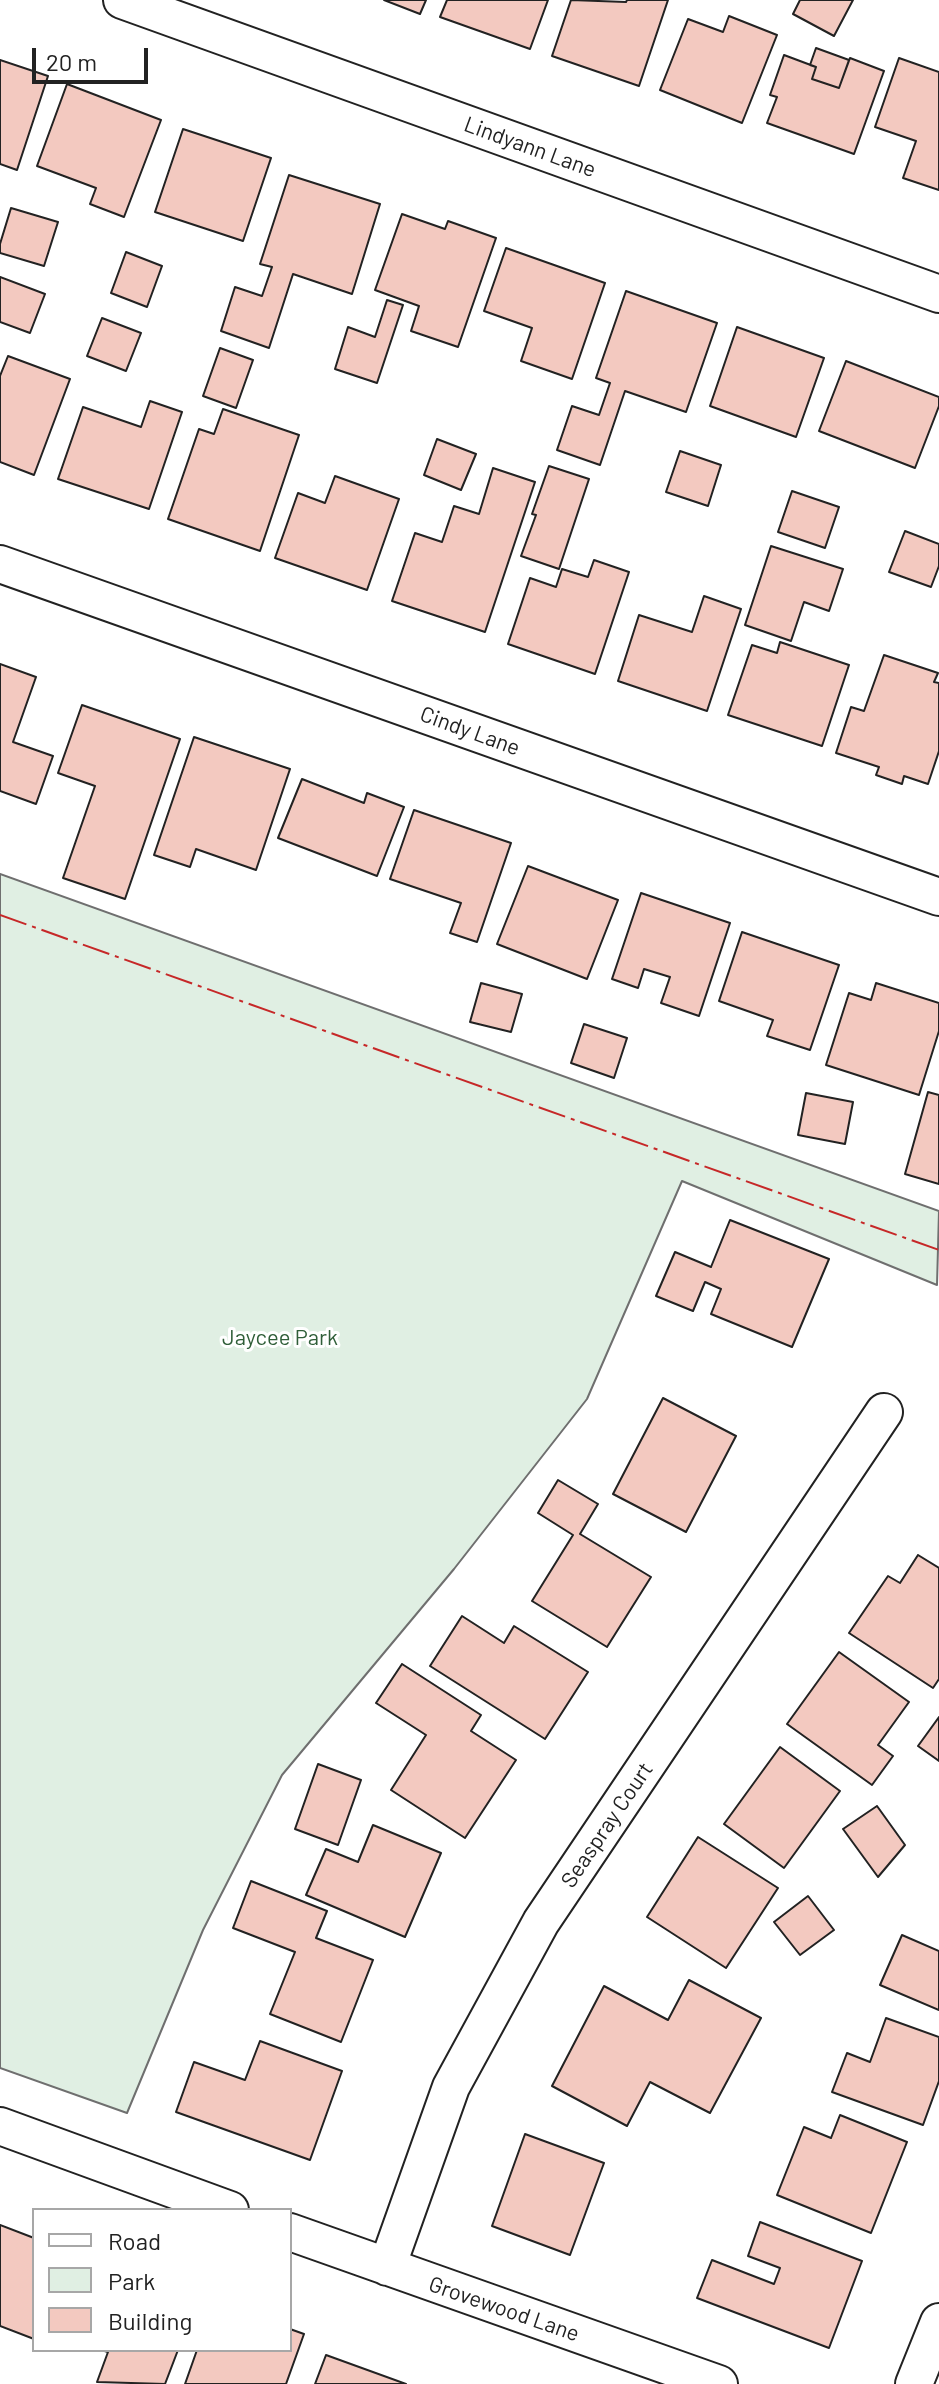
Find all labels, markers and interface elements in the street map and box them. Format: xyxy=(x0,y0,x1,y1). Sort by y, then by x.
scale bar xyxy=(36,32,152,82)
text: 20 m xyxy=(46,47,97,76)
street label: Lindyann Lane xyxy=(461,111,599,183)
street label: Cindy Lane xyxy=(416,701,524,761)
park label: Jaycee Park xyxy=(222,1325,338,1351)
street label: Seaspray Court xyxy=(555,1757,659,1893)
legend xyxy=(32,2208,292,2352)
text: Road xyxy=(108,2226,161,2255)
text: Park xyxy=(108,2266,155,2295)
street label: Grovewood Lane xyxy=(425,2271,583,2347)
text: Building xyxy=(108,2306,192,2335)

